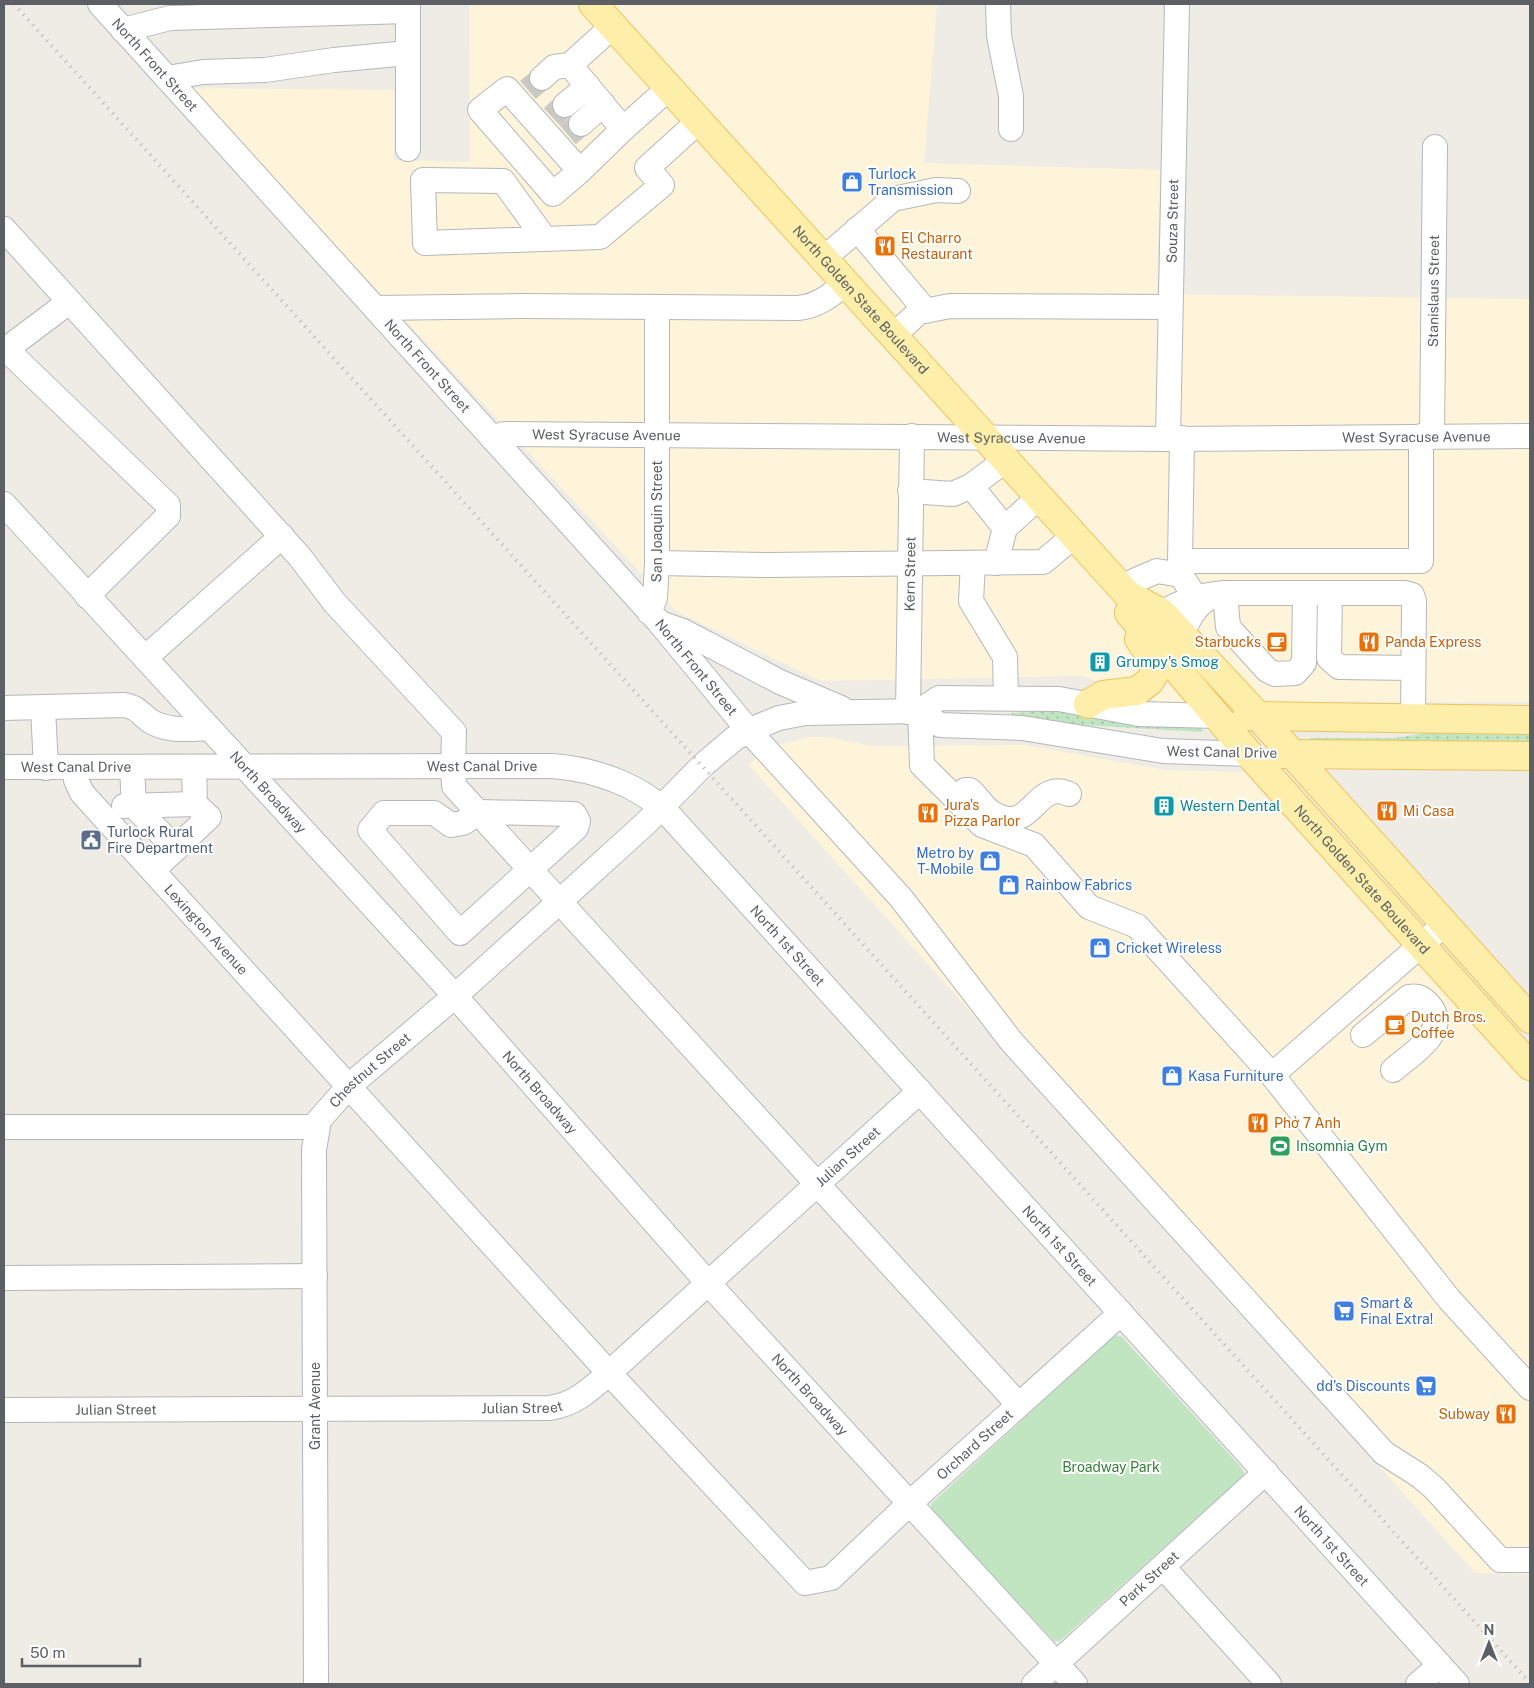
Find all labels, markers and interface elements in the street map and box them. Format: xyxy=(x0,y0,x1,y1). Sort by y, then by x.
street label: North Front Street xyxy=(109,15,201,115)
place label: Turlock Transmission xyxy=(868,166,953,198)
shop icon: Turlock Transmission xyxy=(840,170,864,194)
street label: Souza Street xyxy=(1164,179,1181,263)
street label: North Golden State Boulevard xyxy=(790,222,932,377)
place label: El Charro Restaurant xyxy=(901,230,973,262)
restaurant icon: El Charro Restaurant xyxy=(873,234,897,258)
street label: Stanislaus Street xyxy=(1425,235,1442,347)
street label: North Front Street xyxy=(381,316,473,416)
street label: West Syracuse Avenue xyxy=(532,426,681,443)
street label: West Syracuse Avenue xyxy=(1342,428,1491,446)
street label: West Syracuse Avenue xyxy=(937,429,1086,446)
street label: San Joaquin Street xyxy=(648,460,665,583)
street label: Kern Street xyxy=(901,536,919,612)
street label: North Front Street xyxy=(652,616,741,719)
cafe icon: Starbucks xyxy=(1265,630,1289,654)
restaurant icon: Panda Express xyxy=(1357,630,1381,654)
place label: Starbucks xyxy=(1195,634,1261,650)
place label: Panda Express xyxy=(1385,634,1481,650)
building icon: Grumpy's Smog xyxy=(1088,650,1112,674)
place label: Grumpy's Smog xyxy=(1116,654,1219,670)
street label: West Canal Drive xyxy=(1167,743,1277,761)
street label: North Broadway xyxy=(227,748,310,837)
street label: West Canal Drive xyxy=(427,758,537,774)
street label: West Canal Drive xyxy=(21,759,131,775)
building icon: Western Dental xyxy=(1152,794,1176,818)
place label: Jura's Pizza Parlor xyxy=(944,797,1020,829)
place label: Western Dental xyxy=(1180,798,1280,814)
restaurant icon: Mi Casa xyxy=(1375,799,1399,823)
restaurant icon: Jura's Pizza Parlor xyxy=(916,801,940,825)
street label: North Golden State Boulevard xyxy=(1291,802,1433,957)
place label: Mi Casa xyxy=(1403,803,1454,819)
place label: Turlock Rural Fire Department xyxy=(107,824,213,856)
public building icon: Turlock Rural Fire Department xyxy=(79,828,103,852)
place label: Metro by T-Mobile xyxy=(916,845,975,877)
shop icon: Metro by T-Mobile xyxy=(978,849,1002,873)
shop icon: Rainbow Fabrics xyxy=(997,873,1021,897)
place label: Rainbow Fabrics xyxy=(1025,877,1132,893)
street label: Lexington Avenue xyxy=(161,881,251,978)
street label: North 1st Street xyxy=(747,902,828,989)
shop icon: Cricket Wireless xyxy=(1088,936,1112,960)
place label: Cricket Wireless xyxy=(1116,940,1222,956)
place label: Dutch Bros. Coffee xyxy=(1411,1009,1486,1041)
cafe icon: Dutch Bros. Coffee xyxy=(1383,1013,1407,1037)
street label: Chestnut Street xyxy=(326,1029,414,1111)
street label: North Broadway xyxy=(499,1048,581,1138)
shop icon: Kasa Furniture xyxy=(1160,1064,1184,1088)
place label: Kasa Furniture xyxy=(1188,1068,1284,1084)
restaurant icon: Phở 7 Anh xyxy=(1246,1111,1270,1135)
place label: Phở 7 Anh xyxy=(1274,1115,1341,1131)
street label: Julian Street xyxy=(812,1123,883,1190)
sports icon: Insomnia Gym xyxy=(1268,1134,1292,1158)
place label: Insomnia Gym xyxy=(1296,1138,1388,1154)
street label: North 1st Street xyxy=(1019,1202,1100,1289)
place label: Smart & Final Extra! xyxy=(1360,1295,1433,1327)
supermarket icon: Smart & Final Extra! xyxy=(1332,1299,1356,1323)
street label: North Broadway xyxy=(769,1350,852,1439)
street label: Grant Avenue xyxy=(307,1362,323,1450)
supermarket icon: dd's Discounts xyxy=(1414,1374,1438,1398)
place label: dd's Discounts xyxy=(1316,1378,1410,1394)
street label: Julian Street xyxy=(481,1397,565,1416)
street label: Julian Street xyxy=(75,1401,157,1418)
restaurant icon: Subway xyxy=(1494,1402,1518,1426)
street label: Orchard Street xyxy=(933,1406,1016,1483)
place label: Subway xyxy=(1438,1406,1491,1422)
park label: Broadway Park xyxy=(1062,1459,1160,1475)
street label: North 1st Street xyxy=(1291,1502,1372,1589)
street label: Park Street xyxy=(1116,1548,1182,1610)
north arrow xyxy=(1464,1618,1514,1668)
text: N xyxy=(1484,1622,1494,1638)
scale bar xyxy=(22,1636,140,1668)
text: 50 m xyxy=(30,1644,65,1661)

